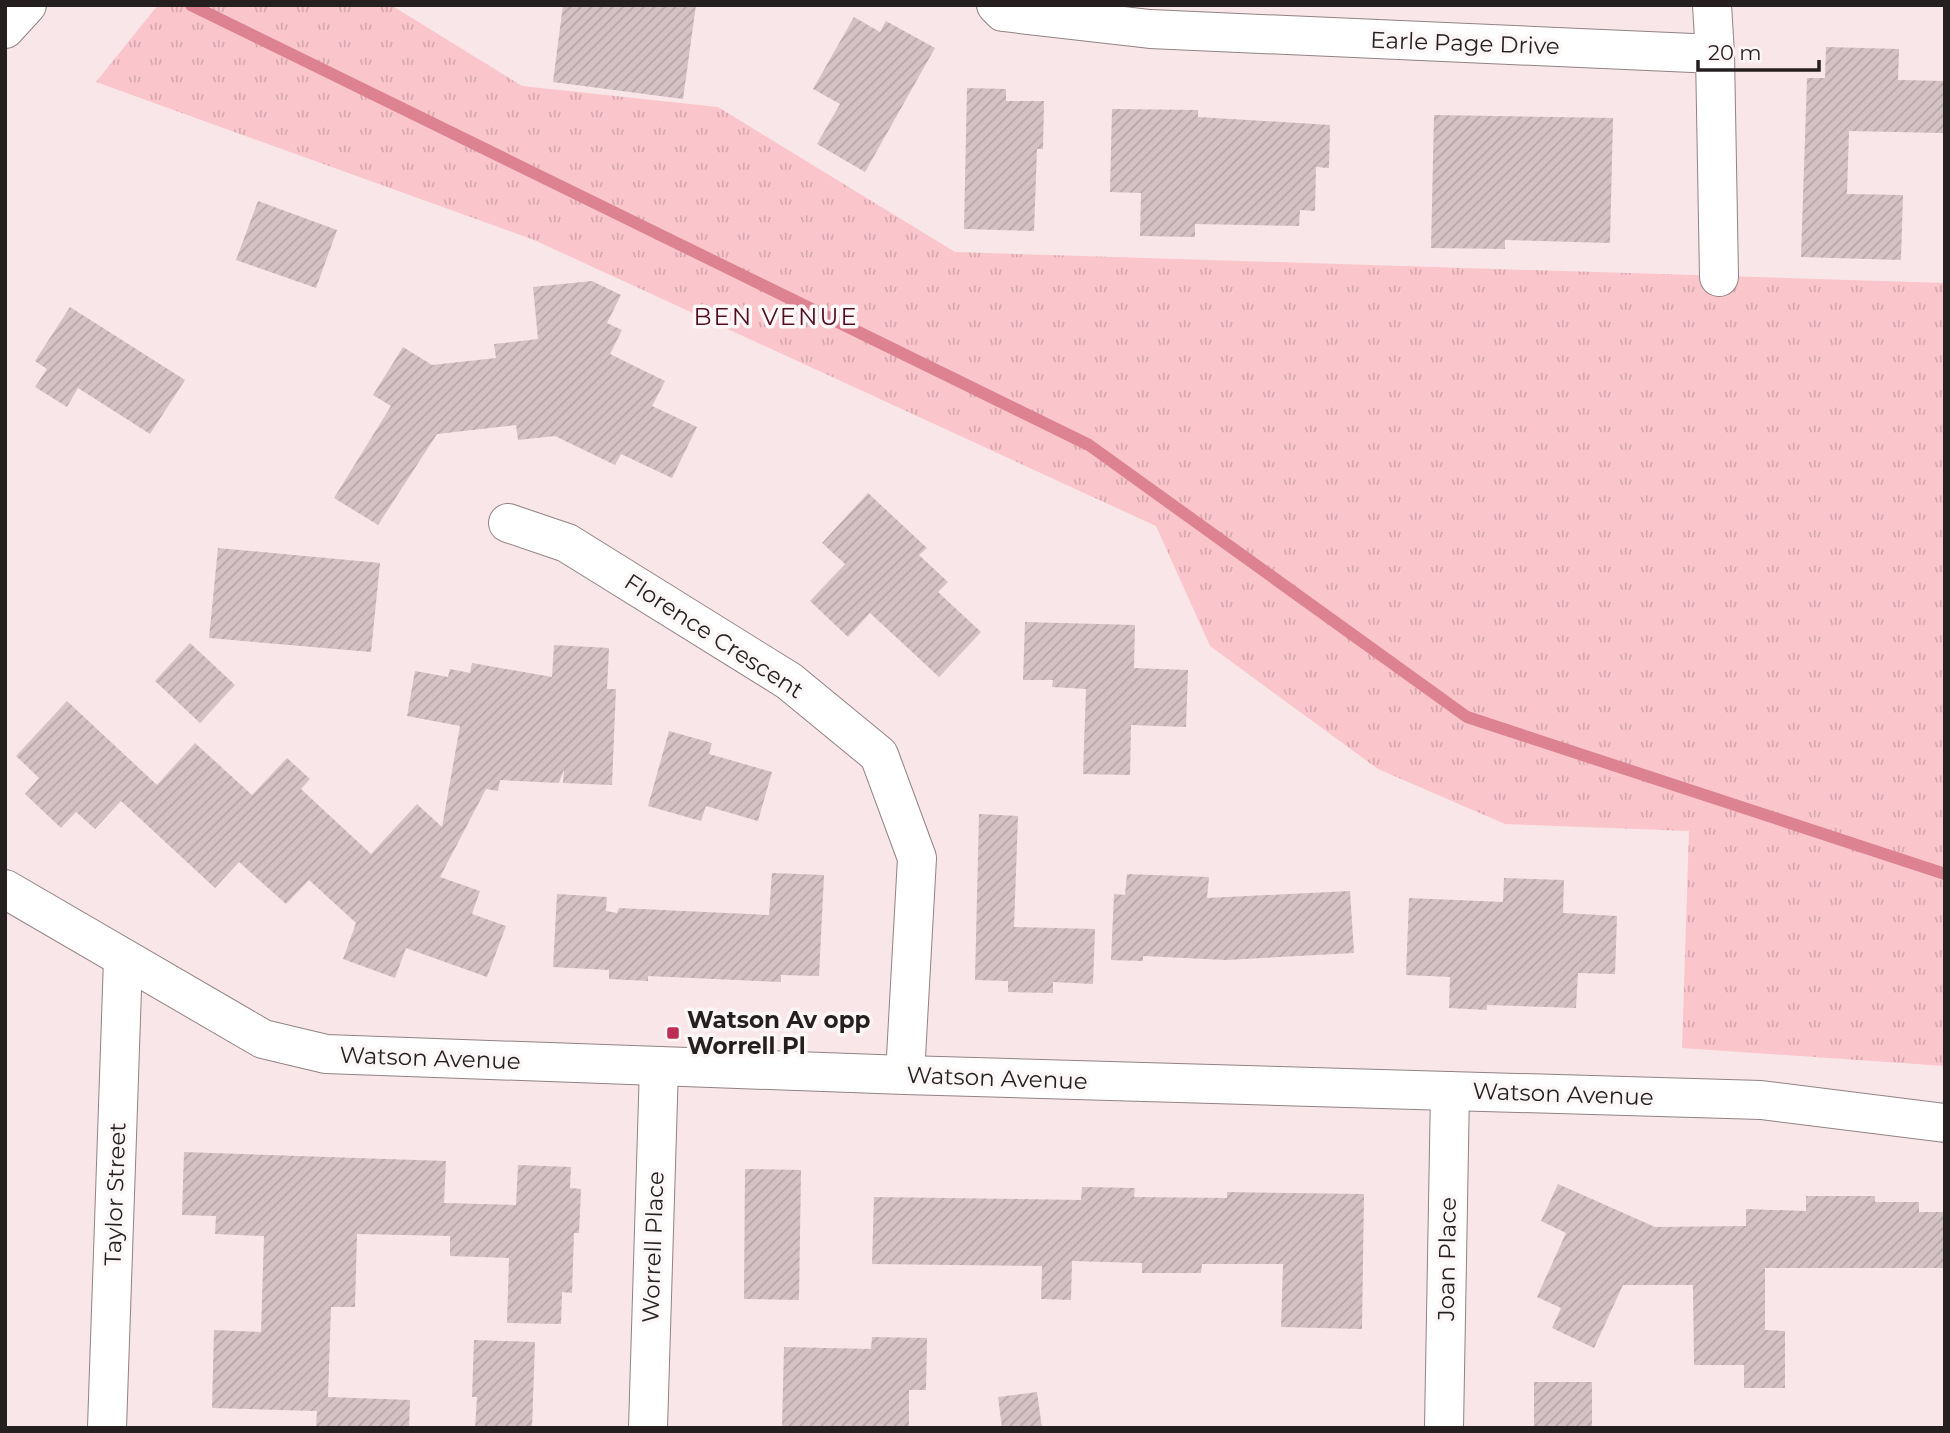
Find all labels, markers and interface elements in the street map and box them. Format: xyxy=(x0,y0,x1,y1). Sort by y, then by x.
street label: Earle Page Drive xyxy=(1370,26,1560,60)
scale bar xyxy=(1698,28,1819,72)
text: 20 m xyxy=(1708,40,1762,65)
district label: BEN VENUE xyxy=(694,302,858,331)
street label: Florence Crescent xyxy=(619,568,809,704)
place label: Watson Av opp Worrell Pl xyxy=(687,1006,871,1060)
marker: Watson Av opp Worrell Pl xyxy=(665,1025,681,1041)
street label: Watson Avenue xyxy=(339,1041,521,1075)
street label: Watson Avenue xyxy=(906,1061,1088,1095)
street label: Watson Avenue xyxy=(1472,1077,1654,1111)
street label: Taylor Street xyxy=(99,1122,131,1266)
street label: Worrell Place xyxy=(636,1171,670,1323)
street label: Joan Place xyxy=(1432,1197,1462,1322)

